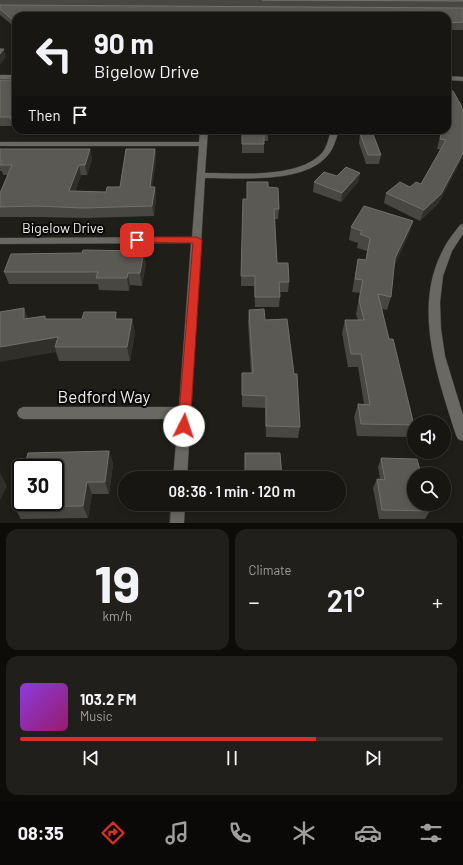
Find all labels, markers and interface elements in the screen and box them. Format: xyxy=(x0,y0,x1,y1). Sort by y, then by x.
text: 90 m xyxy=(94,26,154,60)
icon: left xyxy=(28,28,80,80)
text: Bigelow Drive xyxy=(94,60,199,82)
icon: arrive xyxy=(69,104,91,126)
text: Then xyxy=(28,106,61,124)
street label: Bigelow Drive xyxy=(22,219,104,236)
pin xyxy=(120,223,154,257)
icon: arrive xyxy=(126,229,148,251)
street label: Bedford Way xyxy=(58,386,151,406)
position arrow xyxy=(163,405,205,447)
map controls xyxy=(407,415,451,511)
button: sound xyxy=(407,415,451,459)
speed limit sign: 30 xyxy=(12,459,64,511)
button: search xyxy=(407,467,451,511)
text: 08:36 · 1 min · 120 m xyxy=(169,482,295,500)
text: 19 xyxy=(94,551,140,613)
text: Climate xyxy=(249,562,292,578)
text: 21° xyxy=(327,582,365,618)
text: − xyxy=(249,588,260,614)
text: + xyxy=(432,588,443,614)
text: km/h xyxy=(103,608,132,624)
text: 103.2 FM xyxy=(80,690,137,708)
text: Music xyxy=(80,708,113,724)
icon: previous xyxy=(80,747,102,769)
icon: pause xyxy=(221,747,243,769)
icon: next xyxy=(362,747,384,769)
icon: directions xyxy=(99,819,127,847)
icon: music xyxy=(163,819,191,847)
icon: phone xyxy=(226,819,254,847)
icon: climate xyxy=(290,819,318,847)
icon: car xyxy=(354,819,382,847)
icon: filters xyxy=(417,819,445,847)
text: 08:35 xyxy=(18,822,64,844)

